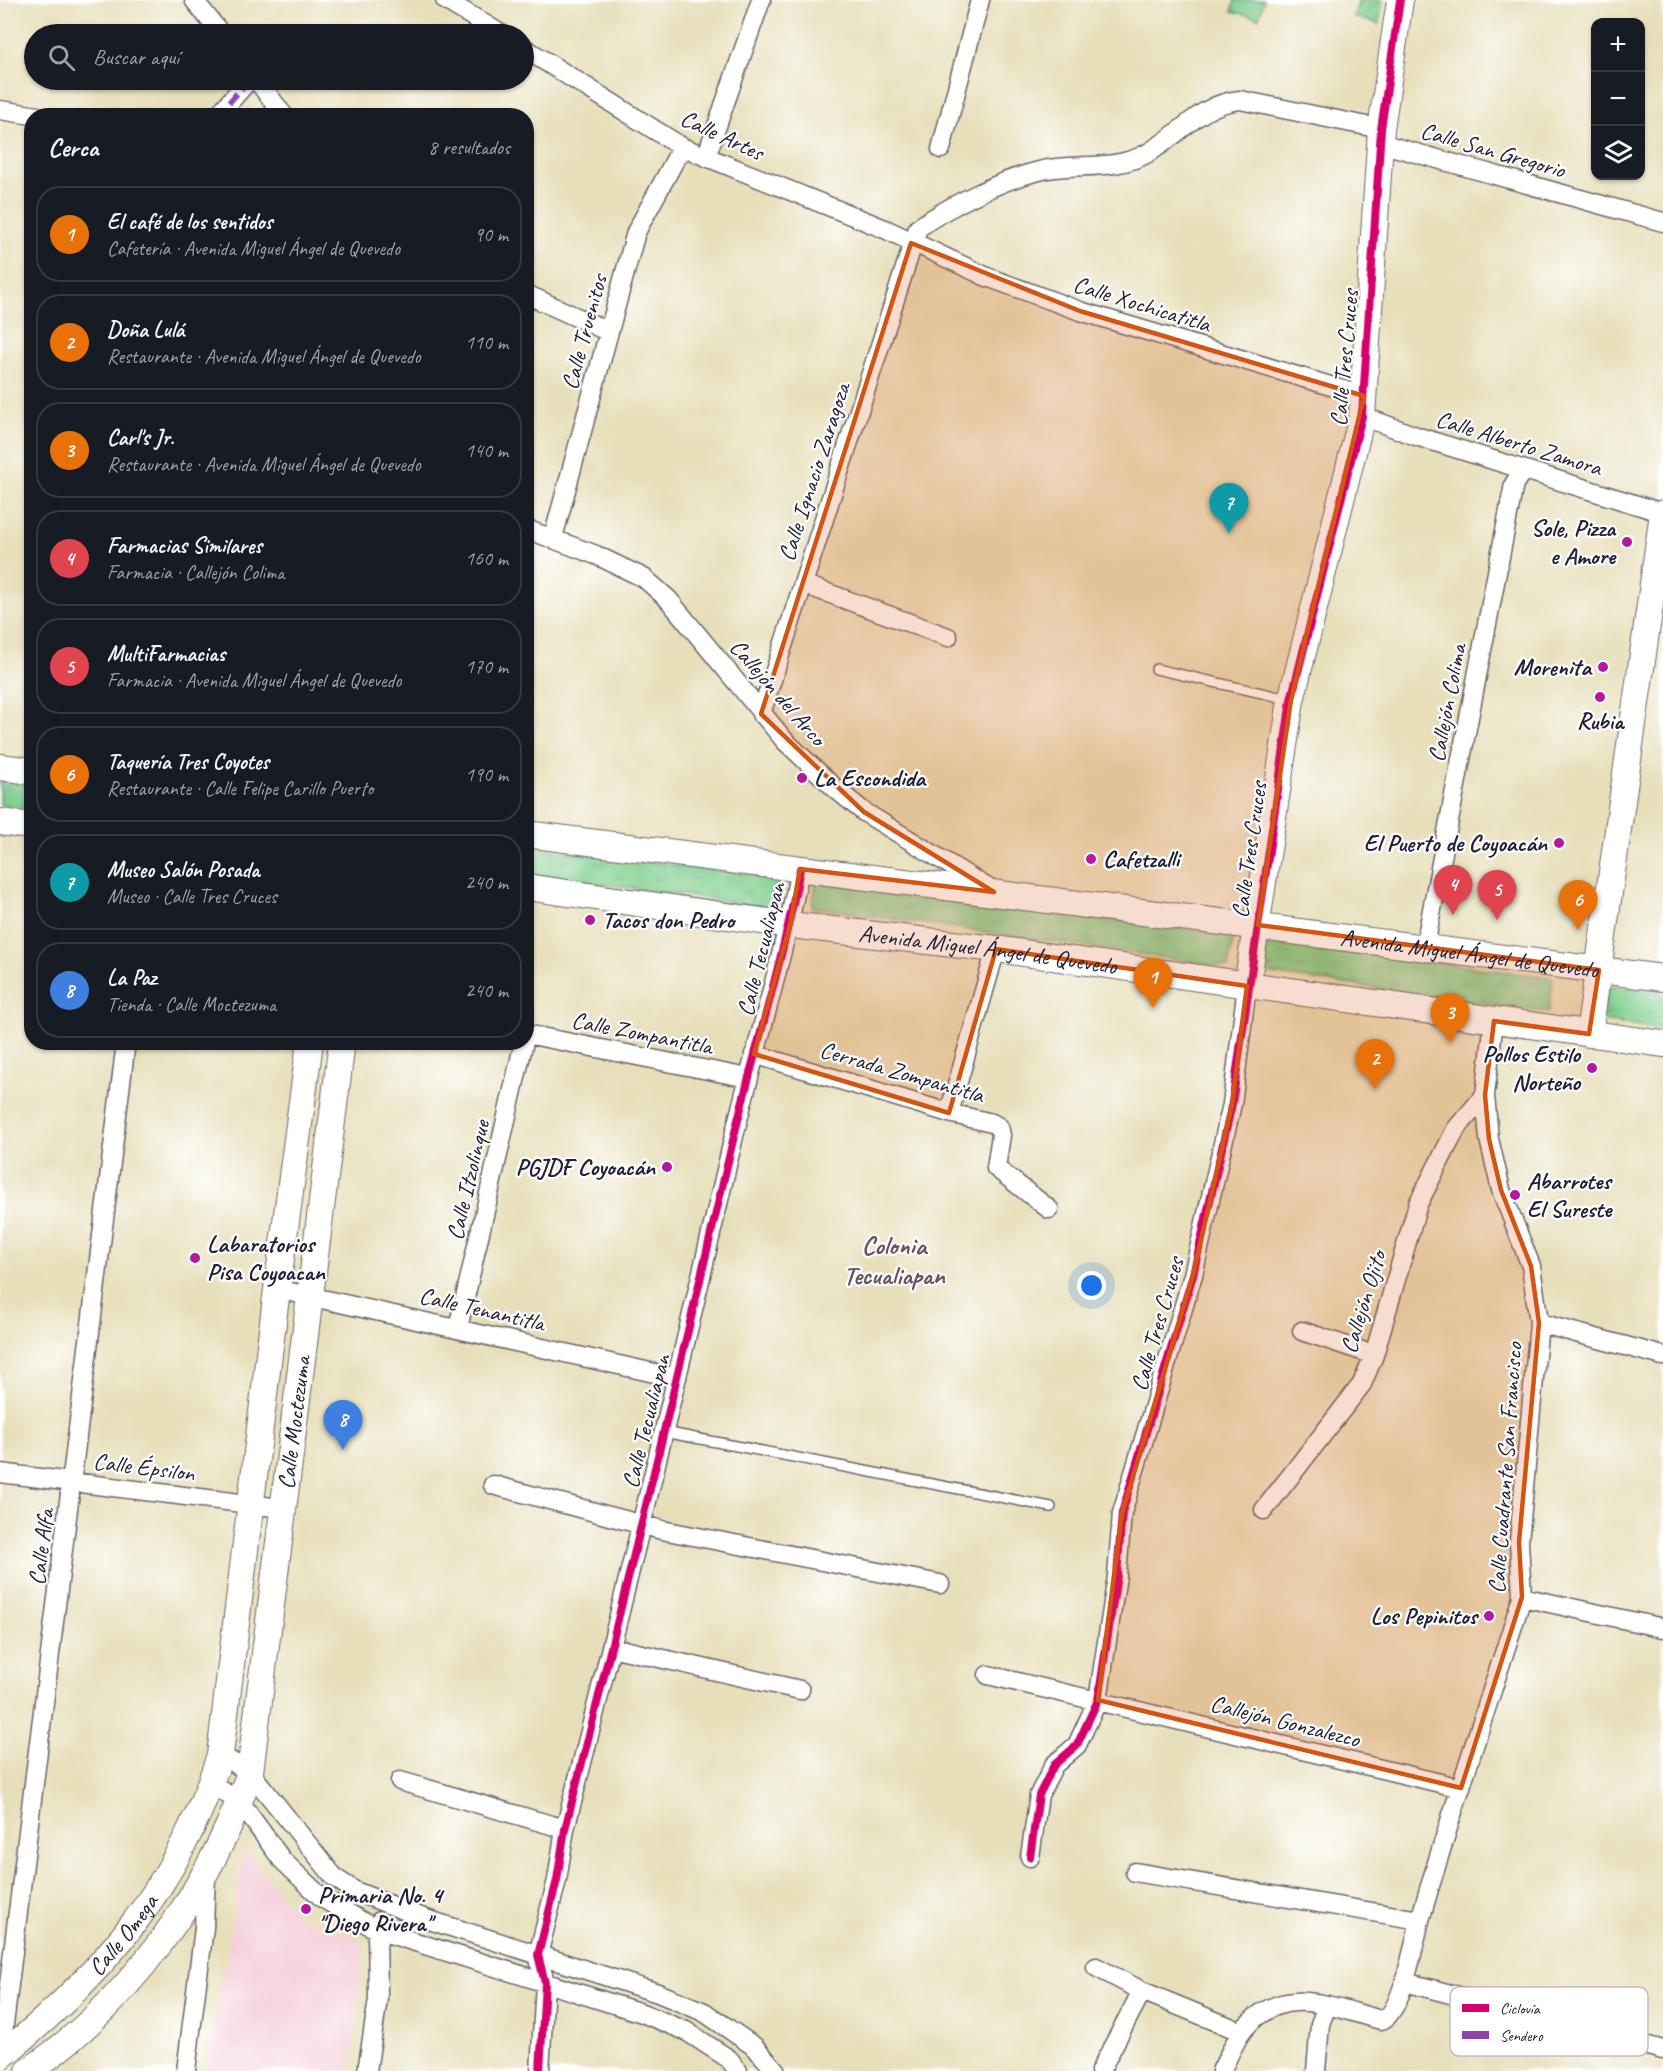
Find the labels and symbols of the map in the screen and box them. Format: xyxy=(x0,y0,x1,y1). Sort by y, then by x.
street label: Calle Artes xyxy=(676,103,770,168)
street label: Calle San Gregorio xyxy=(1417,115,1570,185)
street label: Calle Truenitos xyxy=(554,269,614,393)
street label: Calle Xochicatitla xyxy=(1070,269,1216,340)
street label: Calle Tres Cruces xyxy=(1323,286,1365,428)
street label: Calle Ignacio Zaragoza xyxy=(771,377,858,565)
street label: Calle Alberto Zamora xyxy=(1432,404,1607,483)
pin: 7 xyxy=(1210,484,1248,533)
place label: Sole, Pizza e Amore xyxy=(1531,513,1617,571)
marker: Sole, Pizza e Amore xyxy=(1620,535,1634,549)
street label: Callejón del Arco xyxy=(723,632,834,754)
street label: Callejón Colima xyxy=(1421,639,1474,764)
place label: Morenita xyxy=(1514,652,1593,682)
marker: Morenita xyxy=(1596,660,1610,674)
marker: Rubia xyxy=(1593,690,1607,704)
place label: Rubia xyxy=(1577,706,1625,736)
place label: La Escondida xyxy=(814,763,927,793)
marker: La Escondida xyxy=(795,771,809,785)
street label: Calle Tres Cruces xyxy=(1225,777,1274,920)
place label: El Puerto de Coyoacán xyxy=(1364,828,1548,858)
marker: El Puerto de Coyoacán xyxy=(1552,836,1566,850)
place label: Cafetzalli xyxy=(1103,844,1182,874)
marker: Cafetzalli xyxy=(1084,852,1098,866)
pin: 4 xyxy=(1434,866,1472,915)
pin: 5 xyxy=(1478,870,1516,920)
street label: Calle Tecualiapan xyxy=(730,878,792,1019)
pin: 6 xyxy=(1558,880,1598,930)
place label: Tacos don Pedro xyxy=(602,905,736,935)
marker: Tacos don Pedro xyxy=(583,913,597,927)
street label: Avenida Miguel Ángel de Quevedo xyxy=(857,918,1120,981)
street label: Avenida Miguel Ángel de Quevedo xyxy=(1339,922,1602,985)
pin: 1 xyxy=(1134,958,1172,1008)
pin: 3 xyxy=(1430,994,1470,1043)
street label: Calle Zompantitla xyxy=(569,1005,717,1062)
street label: Cerrada Zompantitla xyxy=(817,1034,989,1110)
place label: Pollos Estilo Norteño xyxy=(1483,1039,1582,1097)
pin: 2 xyxy=(1356,1040,1394,1089)
marker: Pollos Estilo Norteño xyxy=(1585,1061,1599,1075)
street label: Calle Itzolinque xyxy=(440,1115,497,1243)
place label: PGJDF Coyoacán xyxy=(516,1152,656,1182)
marker: PGJDF Coyoacán xyxy=(660,1160,674,1174)
place label: Abarrotes El Sureste xyxy=(1527,1166,1613,1224)
marker: Abarrotes El Sureste xyxy=(1508,1188,1522,1202)
place label: Labaratorios Pisa Coyoacan xyxy=(207,1229,326,1287)
district label: Colonia Tecualiapan xyxy=(843,1229,946,1292)
street label: Callejón Ojito xyxy=(1333,1245,1393,1357)
marker: Labaratorios Pisa Coyoacan xyxy=(188,1251,202,1265)
street label: Calle Tres Cruces xyxy=(1124,1251,1191,1394)
your location xyxy=(1077,1271,1106,1300)
street label: Calle Tenantitla xyxy=(417,1280,550,1338)
street label: Calle Cuadrante San Francisco xyxy=(1481,1340,1529,1594)
street label: Calle Tecualiapan xyxy=(615,1350,677,1491)
street label: Calle Moctezuma xyxy=(271,1352,318,1491)
pin: 8 xyxy=(324,1400,362,1450)
street label: Calle Épsilon xyxy=(92,1446,198,1488)
street label: Calle Alfa xyxy=(21,1505,61,1587)
place label: Los Pepinitos xyxy=(1370,1601,1480,1631)
marker: Los Pepinitos xyxy=(1482,1609,1496,1623)
street label: Callejón Gonzalezco xyxy=(1207,1688,1364,1754)
place label: Primaria No. 4 "Diego Rivera" xyxy=(318,1880,445,1938)
street label: Calle Omega xyxy=(82,1887,166,1982)
marker: Primaria No. 4 "Diego Rivera" xyxy=(299,1902,313,1916)
legend xyxy=(1450,1987,1648,2056)
text: Ciclovía xyxy=(1500,1999,1541,2019)
text: Sendero xyxy=(1500,2026,1544,2046)

